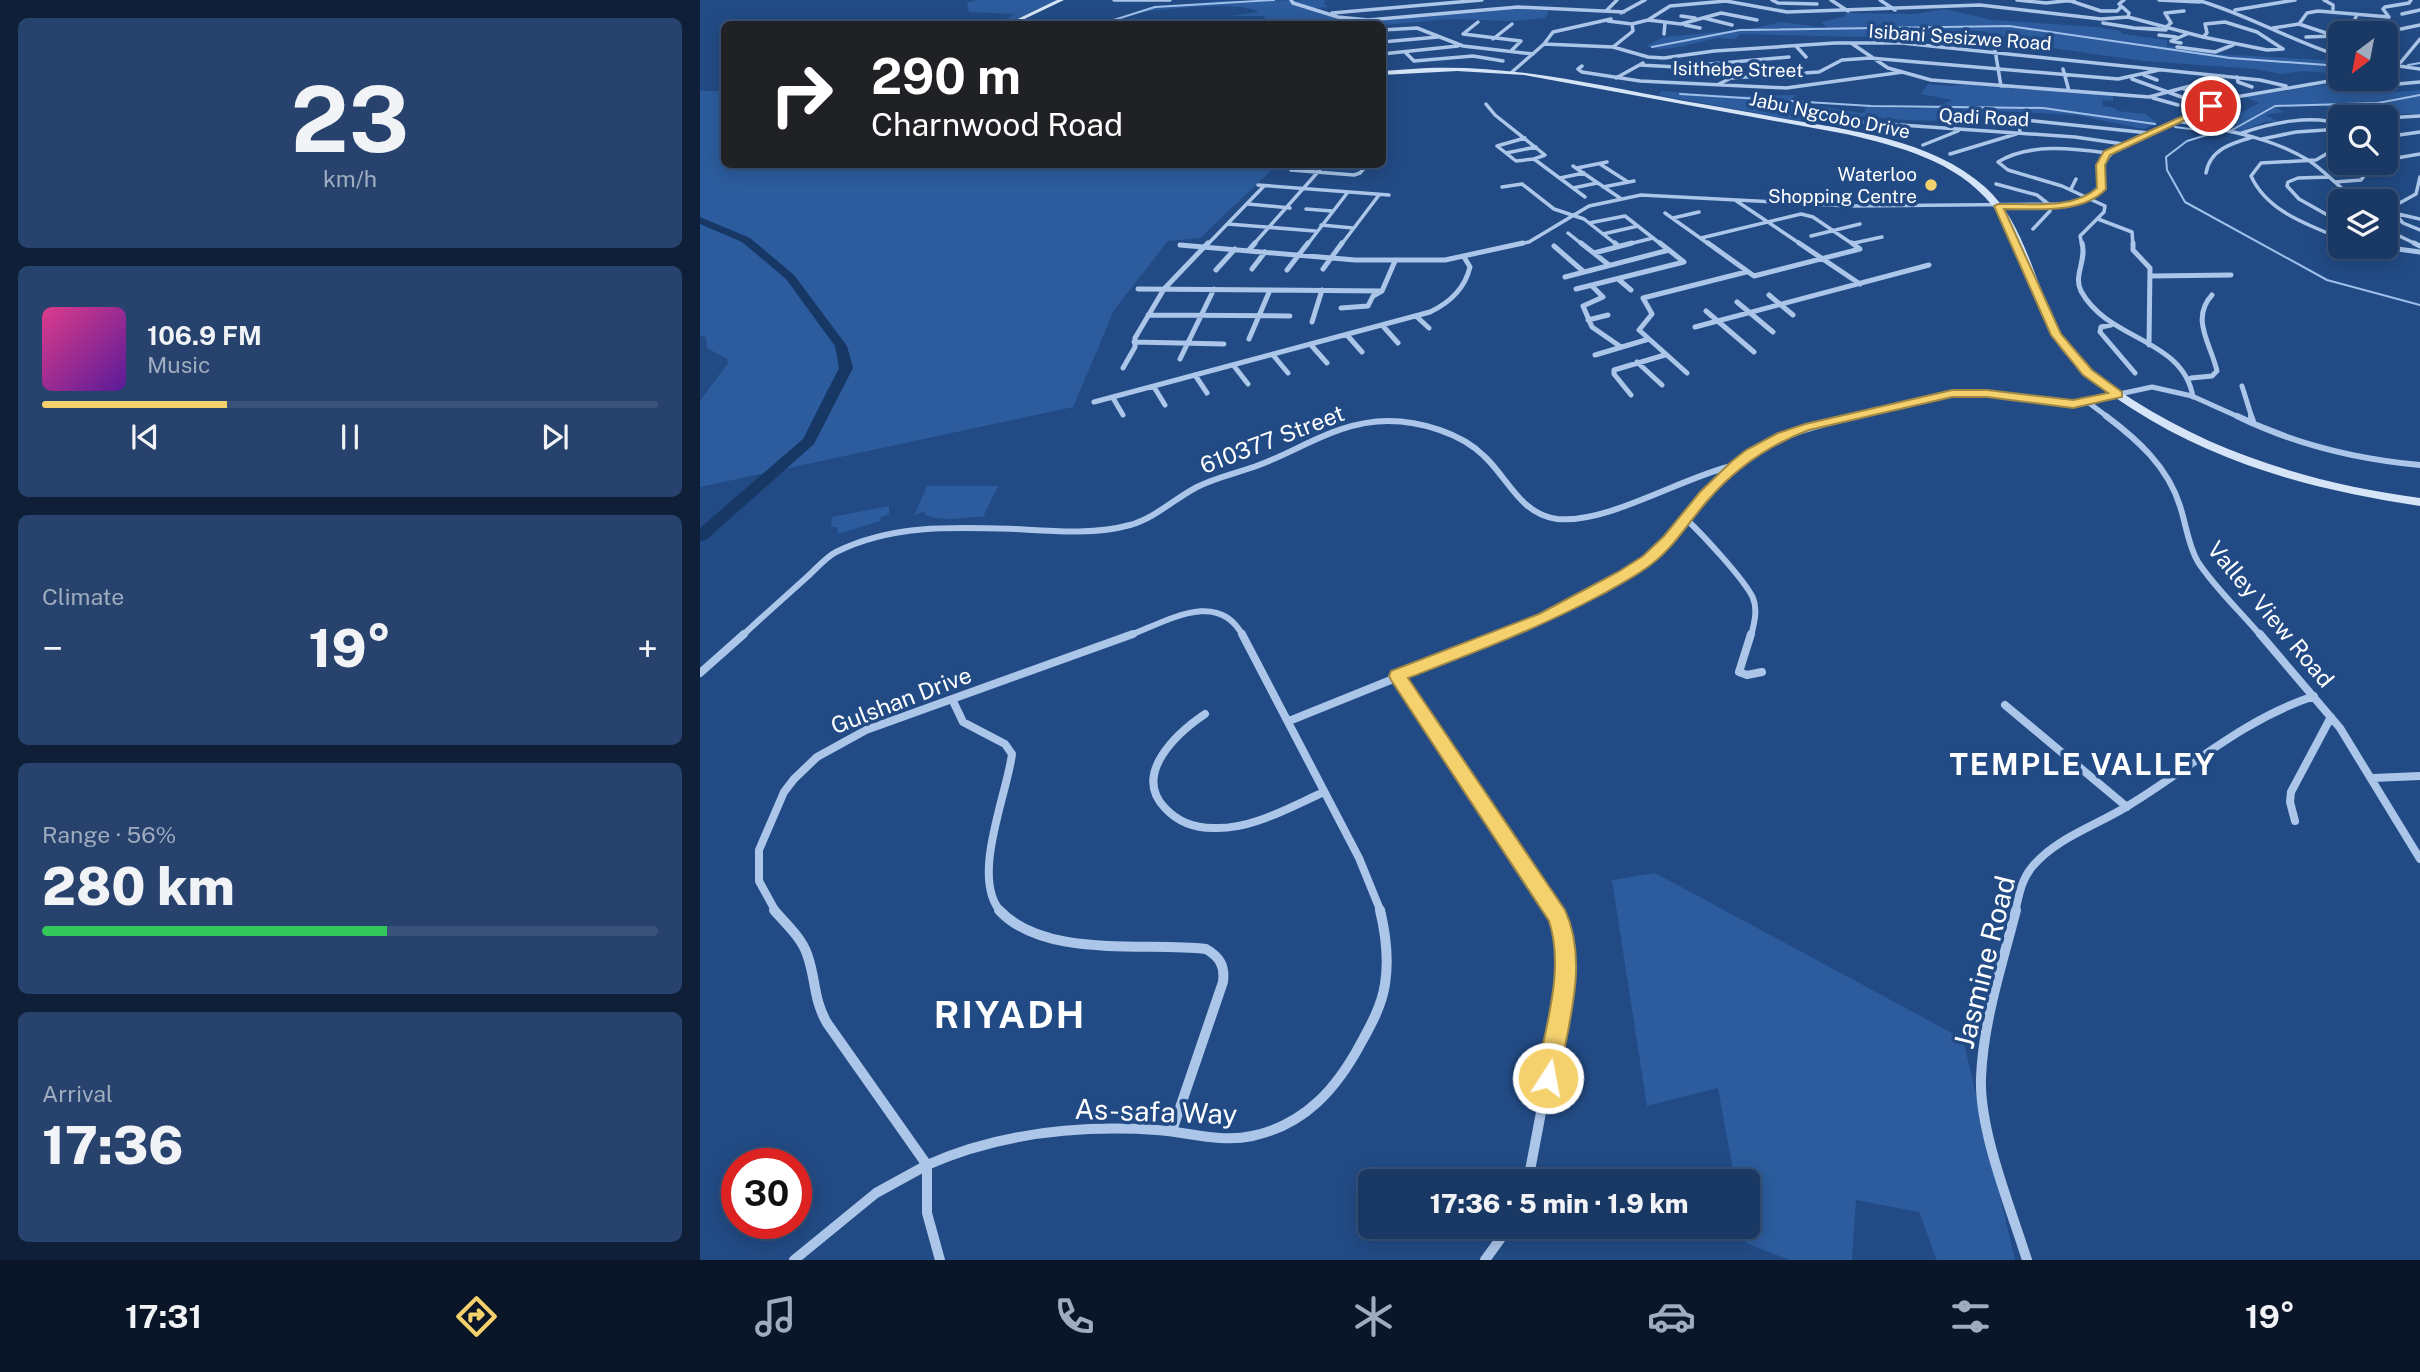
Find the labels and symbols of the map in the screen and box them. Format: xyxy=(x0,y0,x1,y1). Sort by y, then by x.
street label: Isibani Sesizwe Road xyxy=(1868,20,2052,54)
north arrow xyxy=(2328,21,2398,91)
street label: Isithebe Street xyxy=(1672,57,1804,81)
pin xyxy=(2181,76,2241,136)
street label: Jabu Ngcobo Drive xyxy=(1748,87,1912,143)
street label: Qadi Road xyxy=(1938,104,2030,130)
place label: Waterloo Shopping Centre xyxy=(1768,163,1917,207)
marker: Waterloo Shopping Centre xyxy=(1923,177,1939,193)
street label: 610377 Street xyxy=(1196,399,1348,479)
street label: Valley View Road xyxy=(2202,535,2340,693)
street label: Gulshan Drive xyxy=(827,661,975,739)
district label: TEMPLE VALLEY xyxy=(1949,746,2217,782)
street label: Jasmine Road xyxy=(1947,872,2021,1052)
district label: RIYADH xyxy=(934,993,1086,1036)
position arrow xyxy=(1511,1041,1585,1115)
street label: As-safa Way xyxy=(1074,1092,1238,1130)
speed limit sign: 30 xyxy=(721,1148,812,1239)

